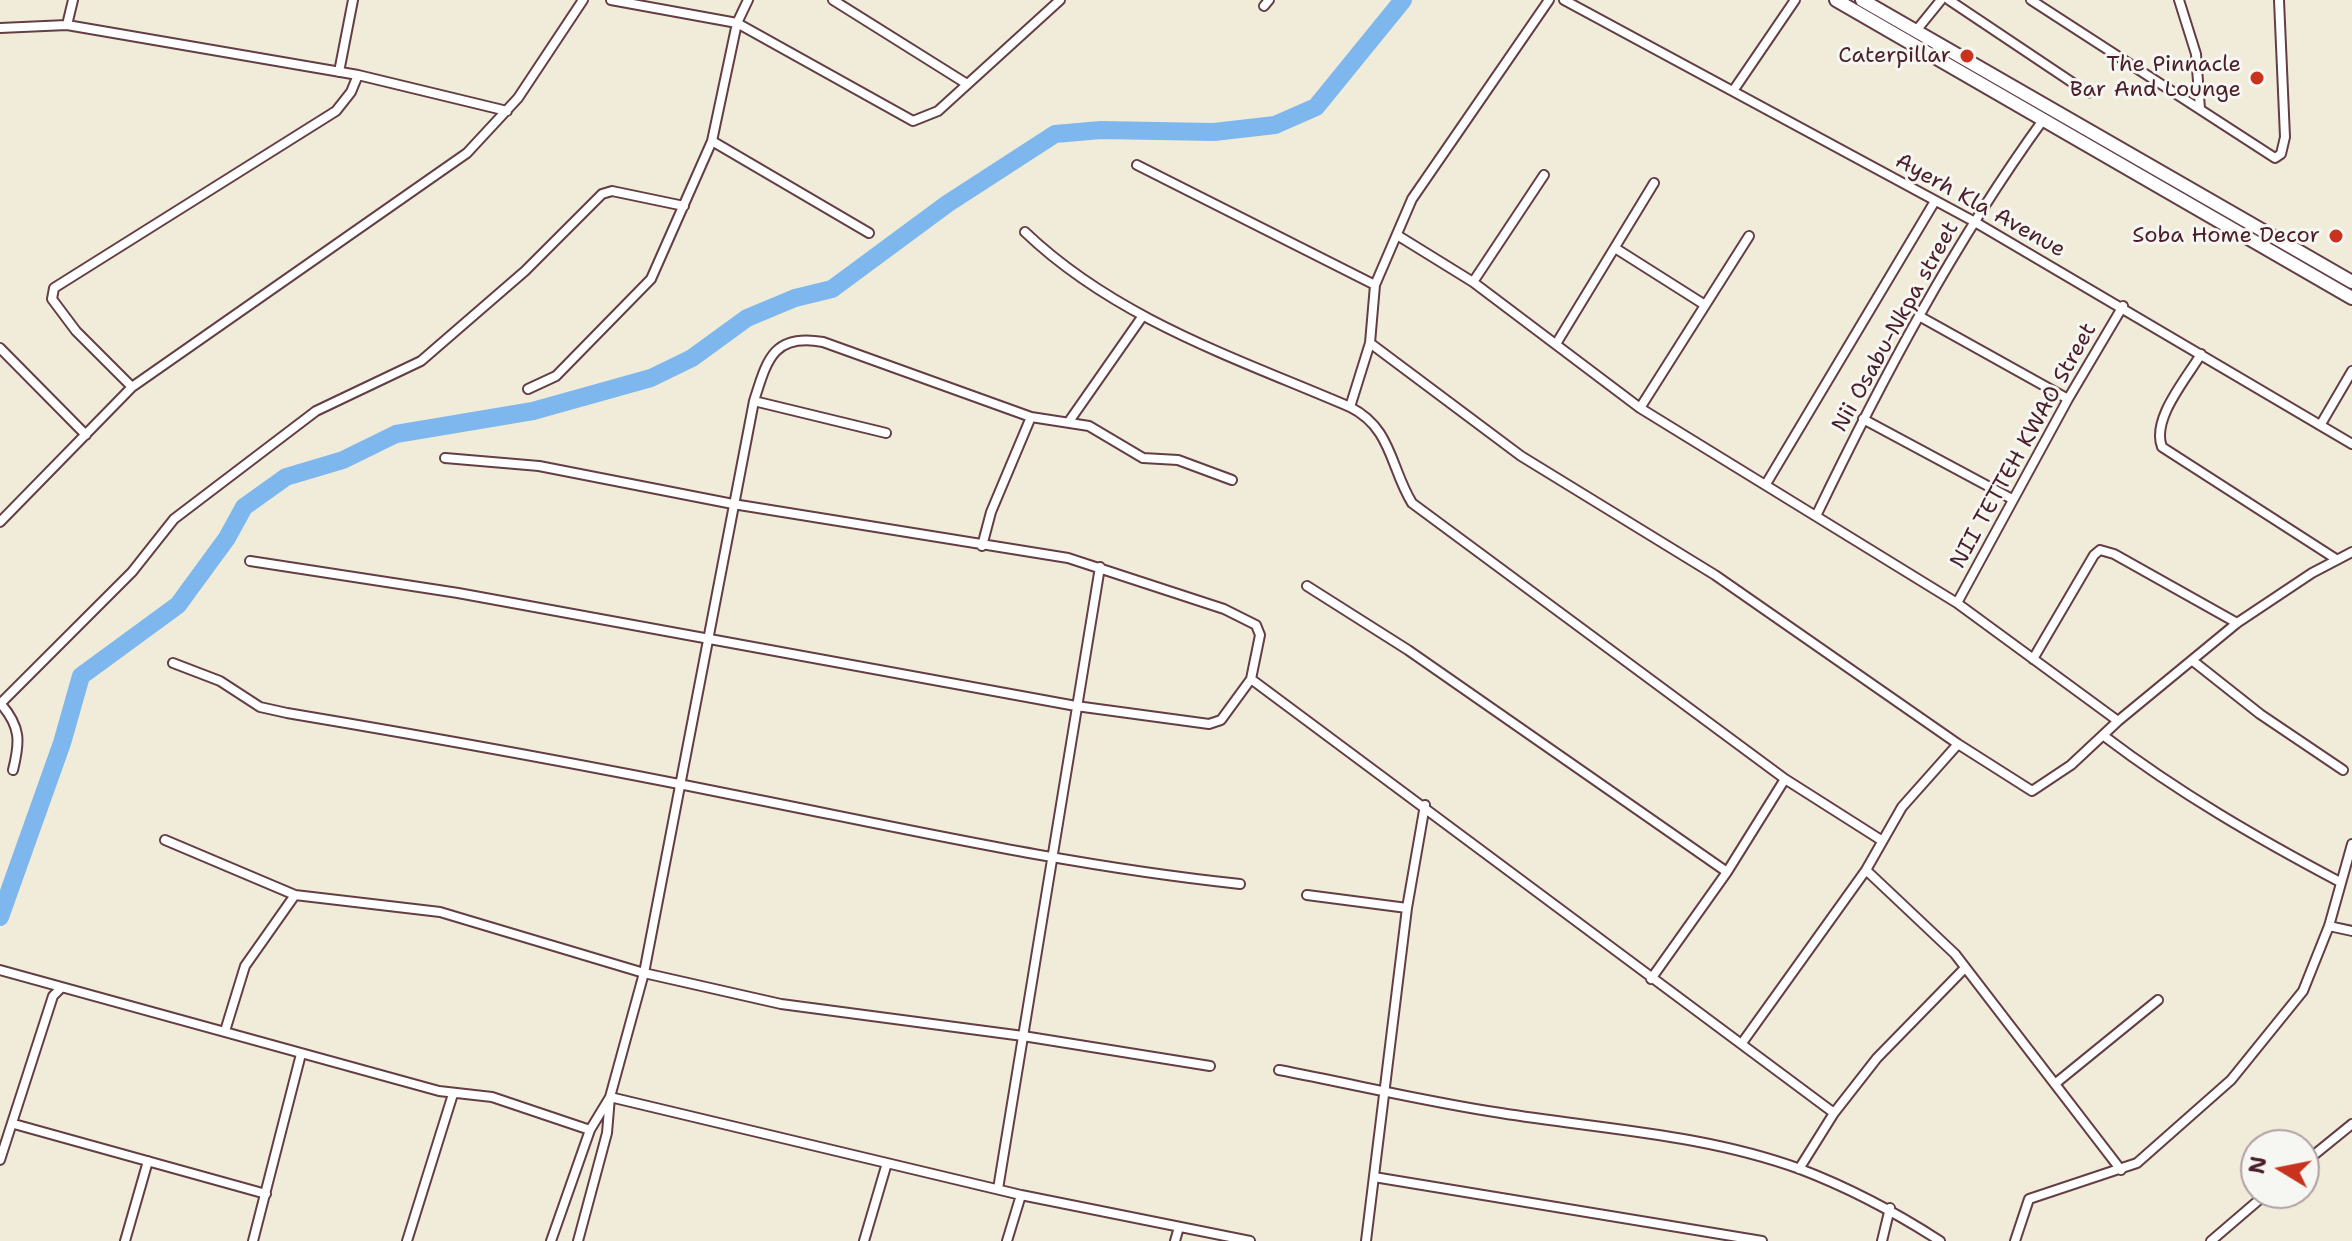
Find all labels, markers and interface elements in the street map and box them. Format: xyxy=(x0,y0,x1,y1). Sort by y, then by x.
place label: Caterpillar xyxy=(1838,43,1951,69)
marker: Caterpillar xyxy=(1958,47,1976,65)
place label: The Pinnacle Bar And Lounge xyxy=(2070,52,2241,104)
marker: The Pinnacle Bar And Lounge xyxy=(2248,69,2266,87)
street label: Ayerh Kla Avenue xyxy=(1890,148,2070,264)
street label: Nii Osabu-Nkpa street xyxy=(1827,217,1965,437)
place label: Soba Home Decor xyxy=(2132,223,2320,249)
marker: Soba Home Decor xyxy=(2327,227,2345,245)
street label: NII TETTEH KWAO Street xyxy=(1945,319,2103,573)
north arrow xyxy=(2240,1129,2320,1209)
text: N xyxy=(2242,1154,2274,1176)

